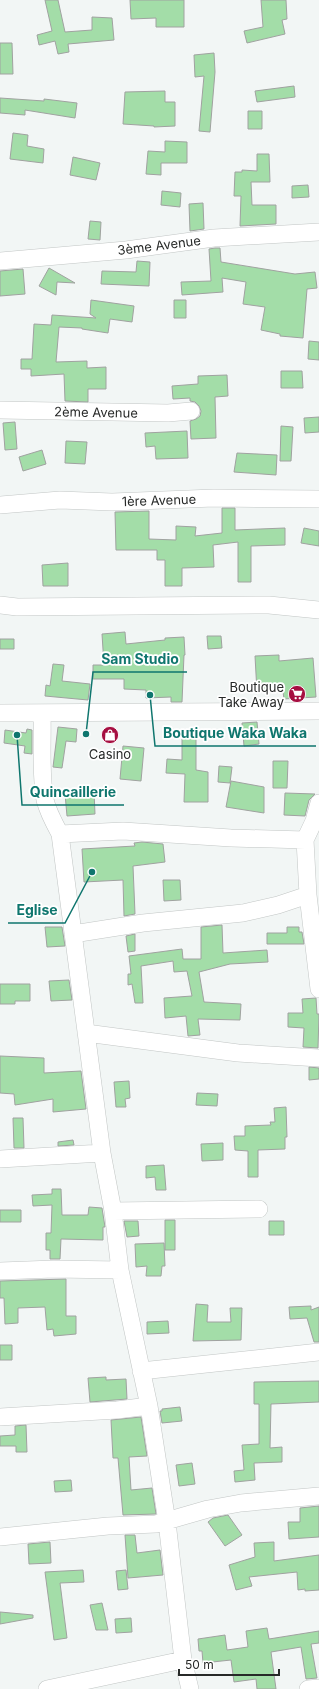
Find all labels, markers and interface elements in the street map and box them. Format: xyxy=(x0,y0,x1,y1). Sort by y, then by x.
street label: 3ème Avenue xyxy=(116,232,202,258)
street label: 2ème Avenue xyxy=(54,403,138,421)
street label: 1ère Avenue xyxy=(122,491,196,509)
callout: Sam Studio xyxy=(93,646,187,672)
text: Sam Studio xyxy=(101,650,179,667)
place label: Boutique Take Away xyxy=(218,679,284,710)
supermarket icon: Boutique Take Away xyxy=(287,684,307,704)
callout: Boutique Waka Waka xyxy=(155,720,316,746)
text: Boutique Waka Waka xyxy=(163,724,307,741)
shop icon: Casino xyxy=(100,725,120,745)
place label: Casino xyxy=(89,746,131,762)
callout: Quincaillerie xyxy=(22,779,124,805)
text: Quincaillerie xyxy=(30,783,116,800)
callout: Eglise xyxy=(8,897,65,923)
text: Eglise xyxy=(16,901,58,918)
scale bar xyxy=(179,1651,279,1677)
text: 50 m xyxy=(185,1657,214,1672)

